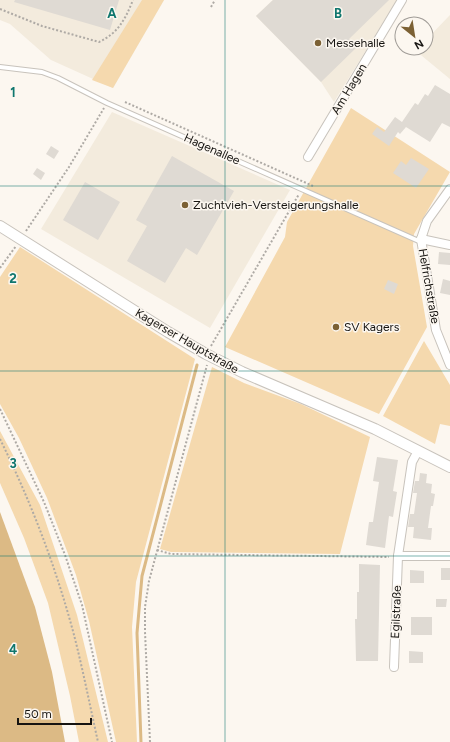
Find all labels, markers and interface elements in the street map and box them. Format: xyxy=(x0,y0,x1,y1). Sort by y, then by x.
text: A xyxy=(107,6,117,21)
text: B xyxy=(334,6,342,21)
north arrow xyxy=(394,16,434,56)
place label: Messehalle xyxy=(326,36,386,50)
text: N xyxy=(412,36,426,52)
marker: Messehalle xyxy=(313,38,323,48)
street label: Am Hagen xyxy=(328,61,370,117)
text: 1 xyxy=(10,85,16,100)
street label: Hagenallee xyxy=(182,130,243,168)
place label: Zuchtvieh-Versteigerungshalle xyxy=(193,198,359,212)
marker: Zuchtvieh-Versteigerungshalle xyxy=(180,200,190,210)
street label: Helfrichstraße xyxy=(415,247,443,325)
text: 2 xyxy=(9,271,17,286)
street label: Kagerser Hauptstraße xyxy=(133,306,242,377)
place label: SV Kagers xyxy=(344,320,400,334)
marker: SV Kagers xyxy=(331,322,341,332)
text: 3 xyxy=(9,456,17,471)
street label: Egilstraße xyxy=(388,585,404,639)
text: 4 xyxy=(9,642,17,657)
scale bar xyxy=(18,700,91,726)
text: 50 m xyxy=(24,707,52,721)

